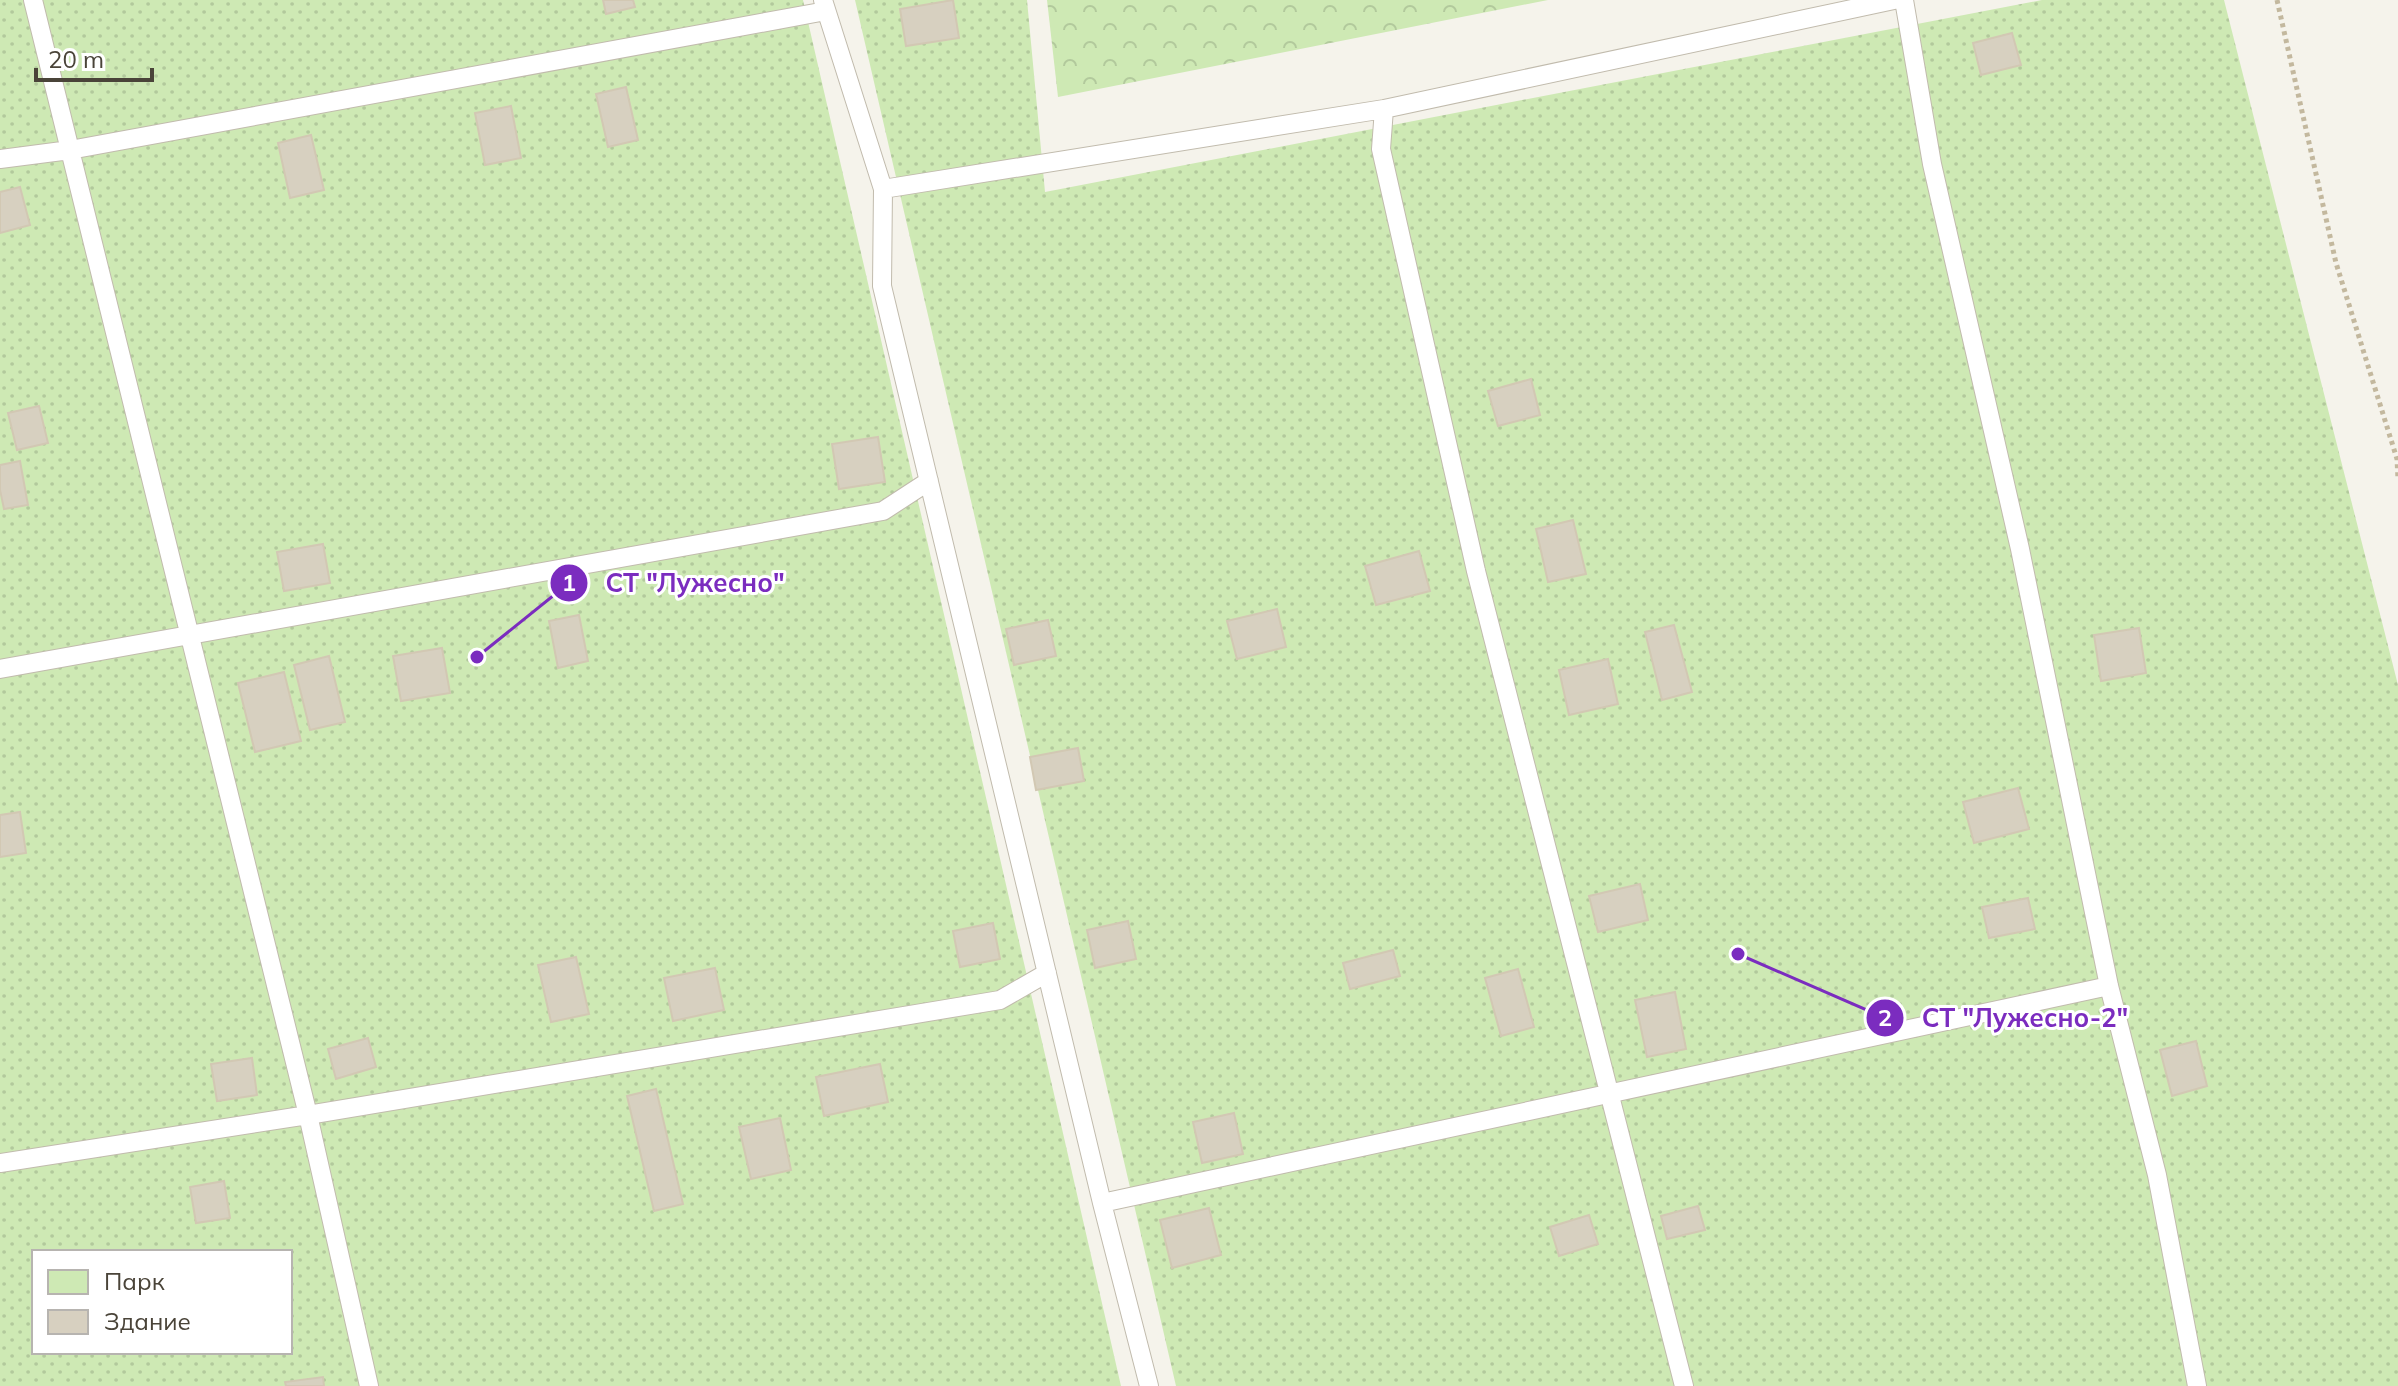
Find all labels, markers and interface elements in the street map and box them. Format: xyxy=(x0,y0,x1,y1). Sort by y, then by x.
scale bar xyxy=(36,32,152,82)
text: 20 m xyxy=(48,44,104,74)
callout: СТ "Лужесно" xyxy=(549,558,801,608)
text: СТ "Лужесно" xyxy=(605,566,785,599)
text: 1 xyxy=(562,567,576,597)
callout: СТ "Лужесно-2" xyxy=(1865,993,2144,1043)
text: СТ "Лужесно-2" xyxy=(1922,1001,2128,1034)
text: 2 xyxy=(1878,1002,1892,1032)
legend xyxy=(32,1250,292,1354)
text: Парк xyxy=(104,1266,165,1296)
text: Здание xyxy=(104,1306,191,1336)

